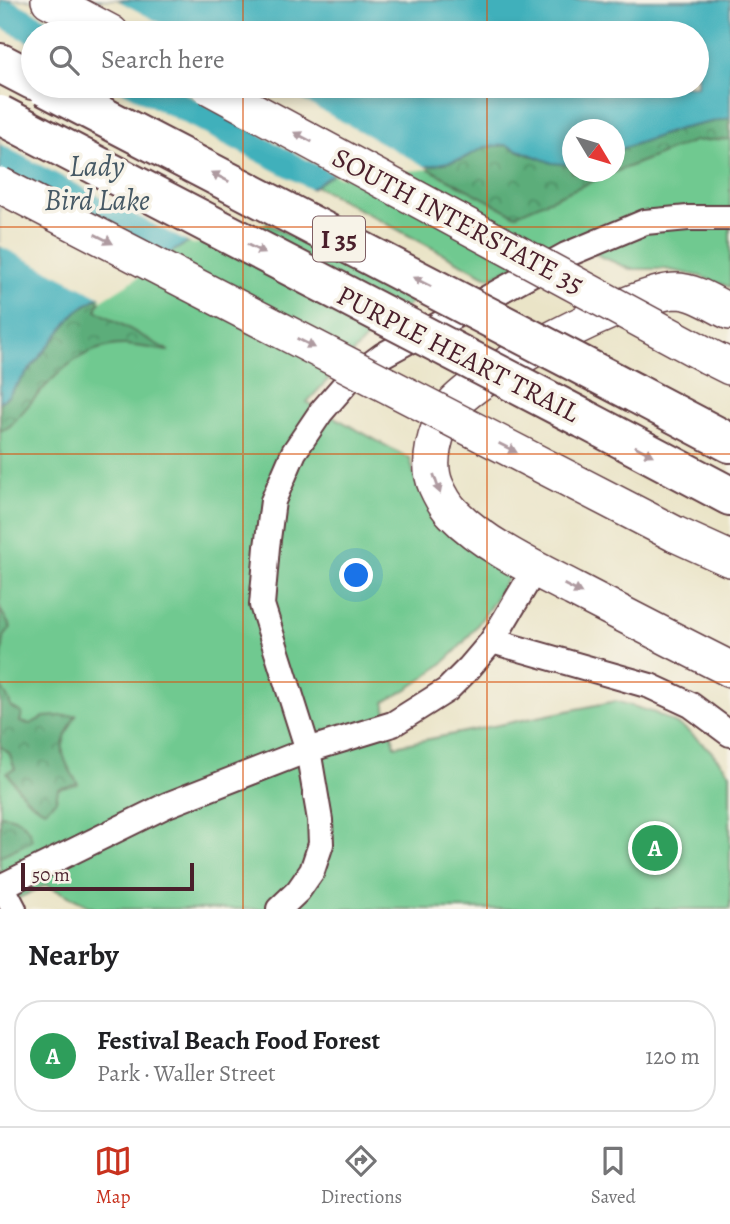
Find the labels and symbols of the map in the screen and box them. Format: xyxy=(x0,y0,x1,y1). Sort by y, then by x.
north arrow xyxy=(562,119,625,182)
one-way arrow xyxy=(293,131,313,143)
street label: SOUTH INTERSTATE 35 xyxy=(325,138,591,304)
water label: Lady Bird Lake xyxy=(44,146,150,220)
one-way arrow xyxy=(210,172,230,183)
road number: I 35 xyxy=(313,216,365,262)
one-way arrow xyxy=(94,233,114,244)
one-way arrow xyxy=(246,243,266,254)
street label: PURPLE HEART TRAIL xyxy=(330,276,587,432)
one-way arrow xyxy=(412,277,432,288)
one-way arrow xyxy=(296,338,316,349)
one-way arrow xyxy=(498,442,518,453)
one-way arrow xyxy=(635,444,655,456)
one-way arrow xyxy=(433,473,443,494)
your location xyxy=(339,558,373,592)
one-way arrow xyxy=(563,583,583,594)
pin: A xyxy=(632,822,678,874)
scale bar xyxy=(21,860,194,892)

